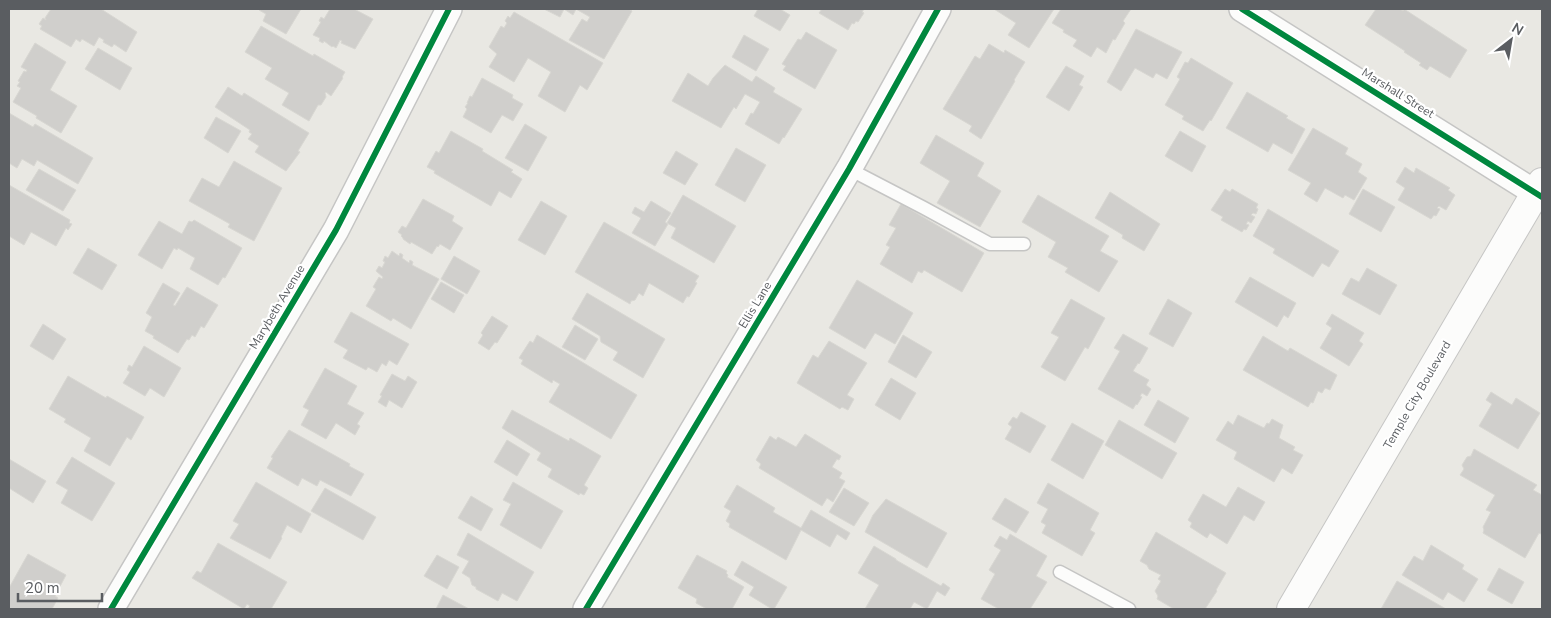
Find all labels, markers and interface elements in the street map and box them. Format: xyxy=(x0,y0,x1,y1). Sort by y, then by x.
north arrow xyxy=(1486,15,1536,65)
text: N xyxy=(1508,18,1527,40)
street label: Marshall Street xyxy=(1359,64,1438,122)
street label: Marybeth Avenue xyxy=(245,262,309,352)
street label: Ellis Lane xyxy=(735,279,775,331)
street label: Temple City Boulevard xyxy=(1380,338,1454,452)
scale bar xyxy=(18,570,101,602)
text: 20 m xyxy=(25,578,60,598)

